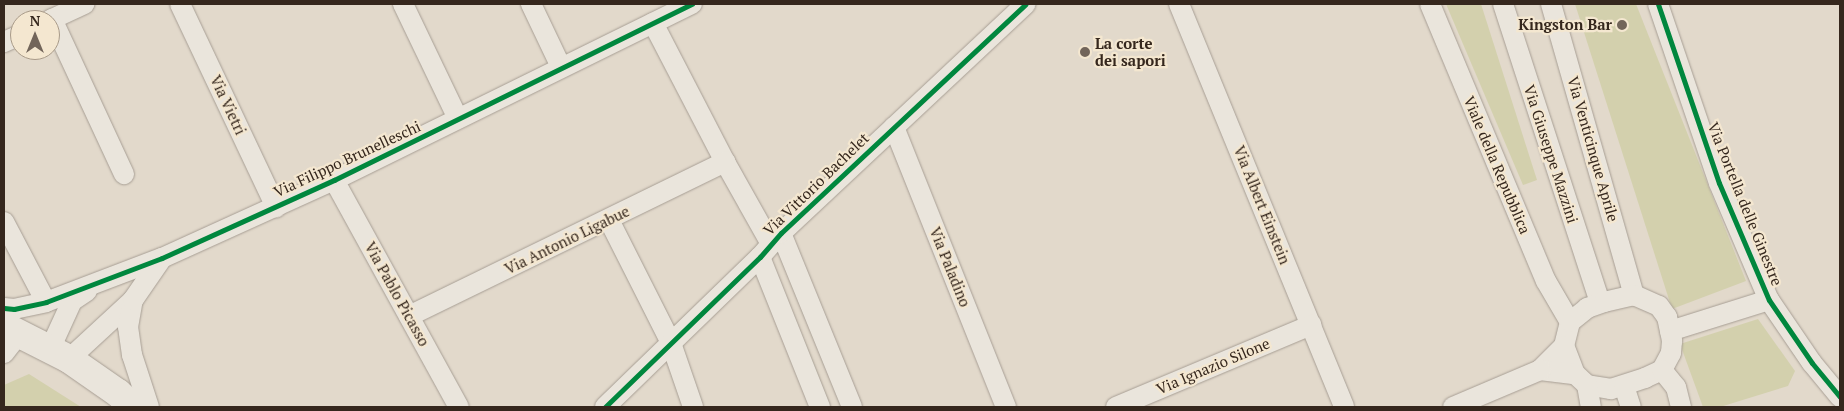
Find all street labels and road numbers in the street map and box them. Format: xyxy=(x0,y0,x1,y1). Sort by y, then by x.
street label: Via Vietri xyxy=(206,72,250,138)
street label: Via Venticinque Aprile xyxy=(1564,74,1622,224)
street label: Via Giuseppe Mazzini xyxy=(1520,83,1582,225)
street label: Viale della Repubblica xyxy=(1460,93,1534,237)
street label: Via Filippo Brunelleschi xyxy=(271,117,423,201)
street label: Via Portella delle Ginestre xyxy=(1704,120,1786,288)
street label: Via Vittorio Bachelet xyxy=(759,129,873,239)
street label: Via Albert Einstein xyxy=(1230,143,1294,267)
street label: Via Antonio Ligabue xyxy=(502,202,632,278)
street label: Via Paladino xyxy=(926,224,974,310)
street label: Via Pablo Picasso xyxy=(361,239,433,349)
street label: Via Ignazio Silone xyxy=(1154,334,1272,398)

